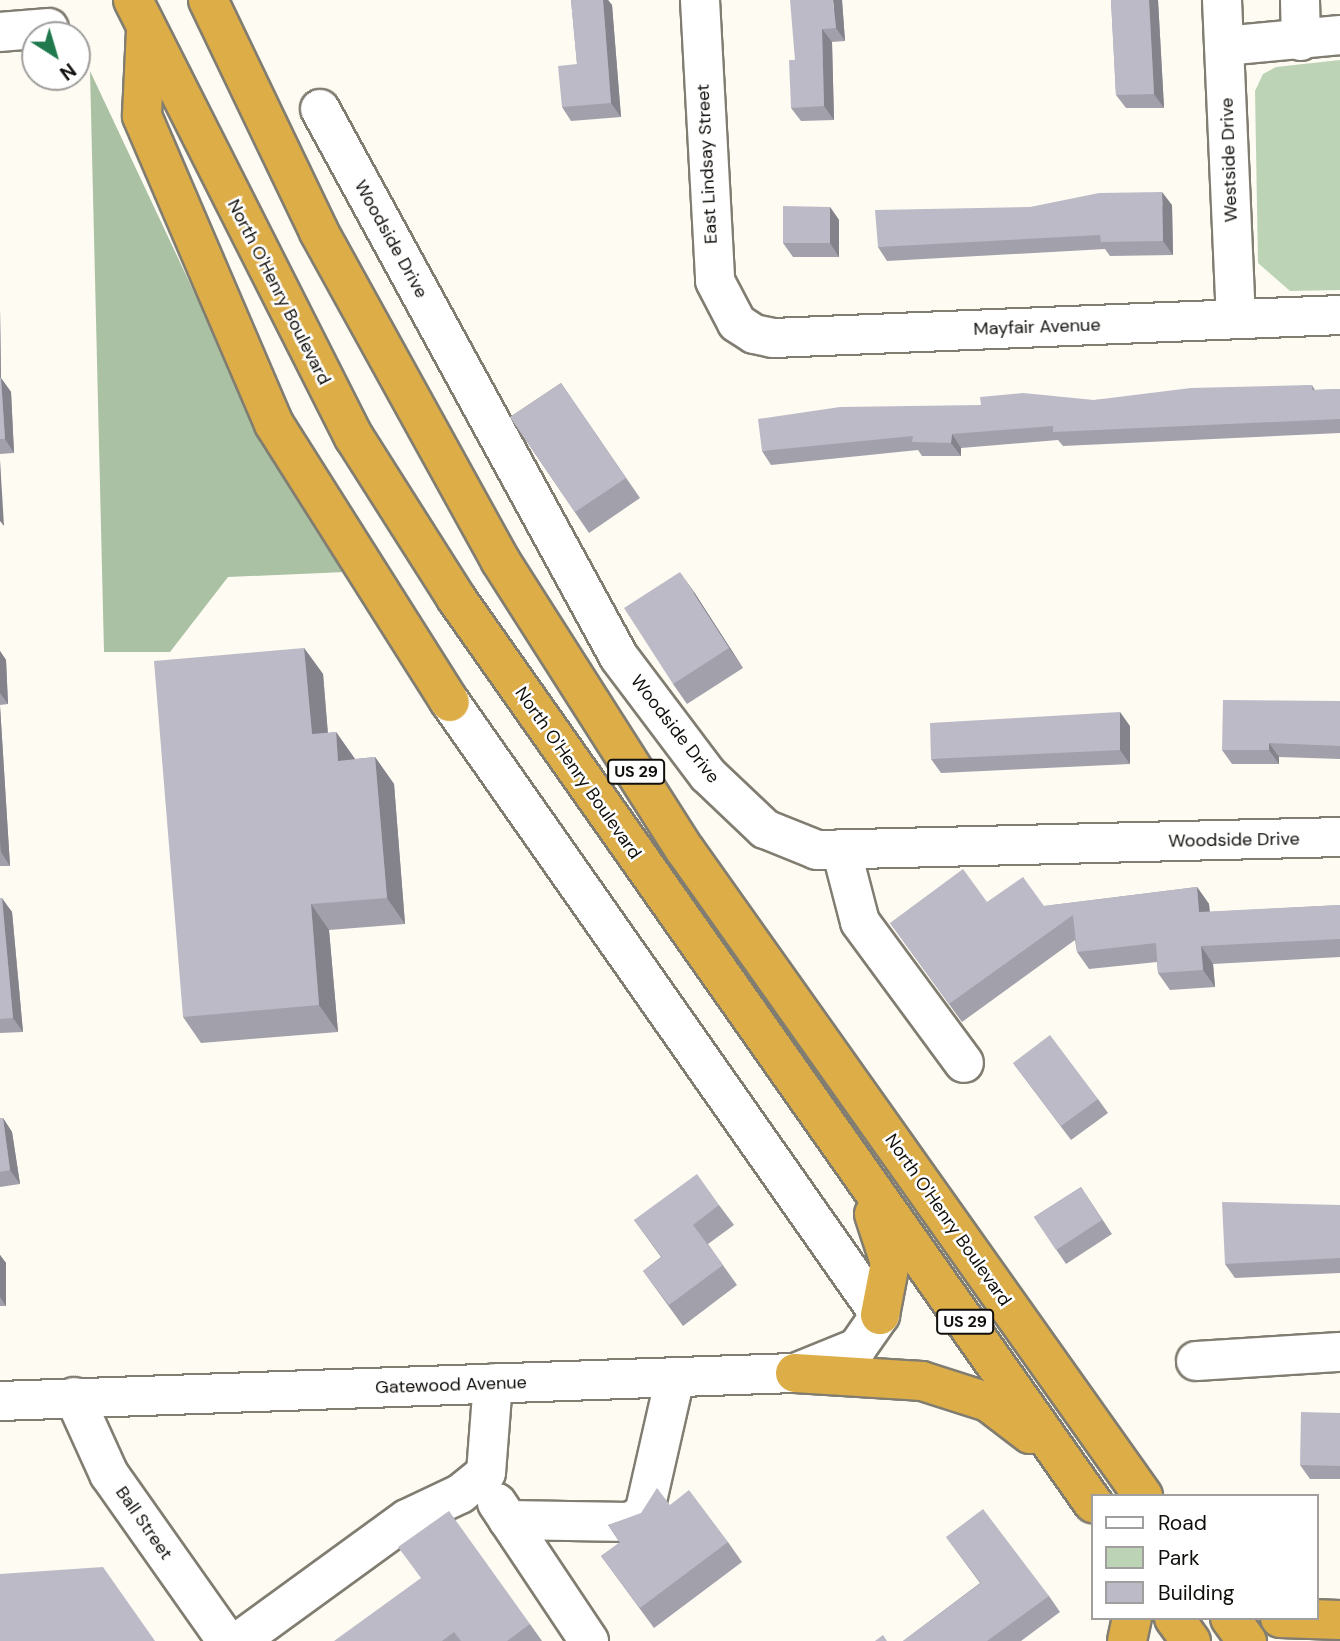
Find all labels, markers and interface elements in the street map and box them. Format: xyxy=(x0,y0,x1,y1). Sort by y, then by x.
north arrow xyxy=(21,21,91,91)
text: N xyxy=(55,57,81,86)
street label: East Lindsay Street xyxy=(692,83,722,245)
street label: Westside Drive xyxy=(1216,97,1242,223)
street label: Woodside Drive xyxy=(350,176,432,302)
street label: North O'Henry Boulevard xyxy=(223,196,335,388)
street label: Mayfair Avenue xyxy=(973,314,1101,340)
street label: Woodside Drive xyxy=(626,671,724,787)
street label: North O'Henry Boulevard xyxy=(510,683,646,863)
road number: US 29 xyxy=(606,760,666,785)
street label: Woodside Drive xyxy=(1168,828,1300,852)
street label: North O'Henry Boulevard xyxy=(880,1130,1016,1310)
road number: US 29 xyxy=(935,1310,995,1334)
street label: Gatewood Avenue xyxy=(375,1372,527,1398)
street label: Ball Street xyxy=(111,1482,177,1564)
legend xyxy=(1092,1494,1319,1620)
text: Road xyxy=(1158,1509,1207,1537)
text: Park xyxy=(1158,1544,1199,1572)
text: Building xyxy=(1158,1579,1234,1607)

